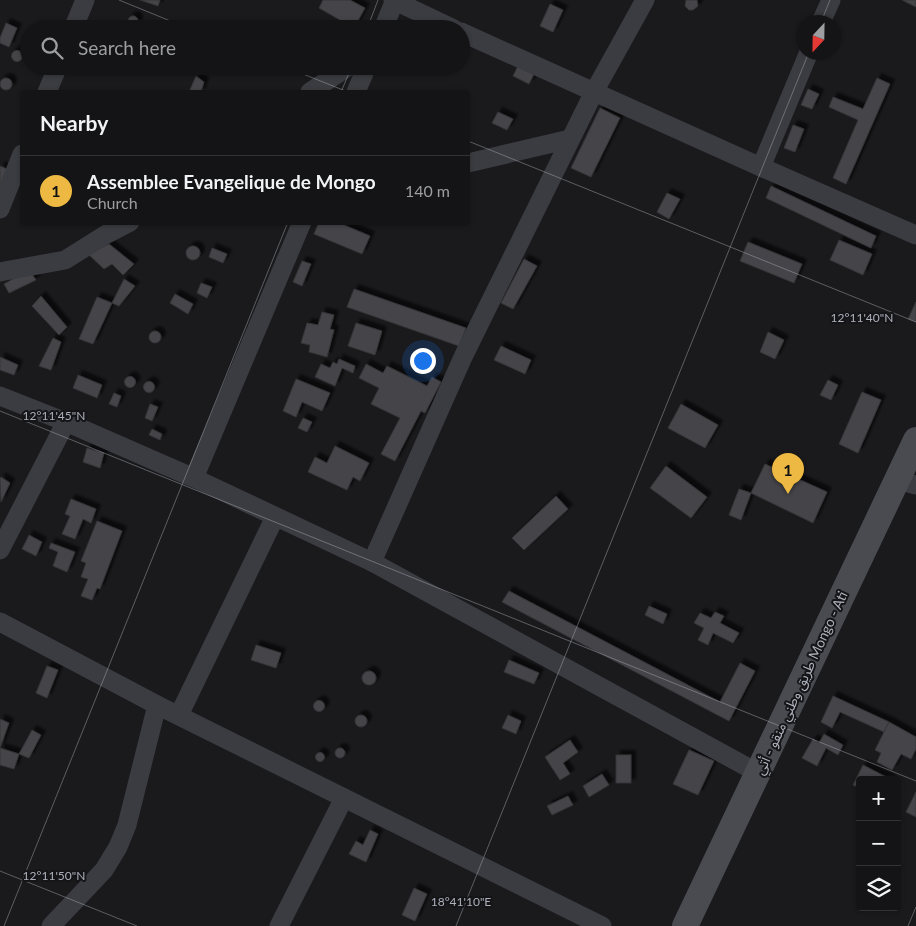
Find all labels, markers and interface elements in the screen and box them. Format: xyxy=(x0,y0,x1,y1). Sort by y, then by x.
north arrow xyxy=(796,15,841,60)
search box xyxy=(20,20,470,75)
icon: search xyxy=(38,34,66,62)
text: Search here xyxy=(78,36,176,59)
text: Nearby xyxy=(40,110,108,135)
text: Assemblee Evangelique de Mongo xyxy=(87,170,376,193)
text: 1 xyxy=(51,181,61,200)
text: 140 m xyxy=(405,181,450,200)
text: Church xyxy=(87,193,138,212)
text: 12°11'40"N xyxy=(831,310,893,325)
your location xyxy=(410,348,436,374)
text: 12°11'45"N xyxy=(23,408,85,423)
pin: 1 xyxy=(772,453,804,494)
street label: طريق وطني منقو - أتي Mongo - Ati xyxy=(750,588,854,779)
map controls xyxy=(856,776,901,911)
button: + xyxy=(856,776,901,821)
button: − xyxy=(856,821,901,866)
button: layers xyxy=(856,866,901,911)
text: 12°11'50"N xyxy=(23,868,85,883)
text: 18°41'10"E xyxy=(431,894,491,909)

